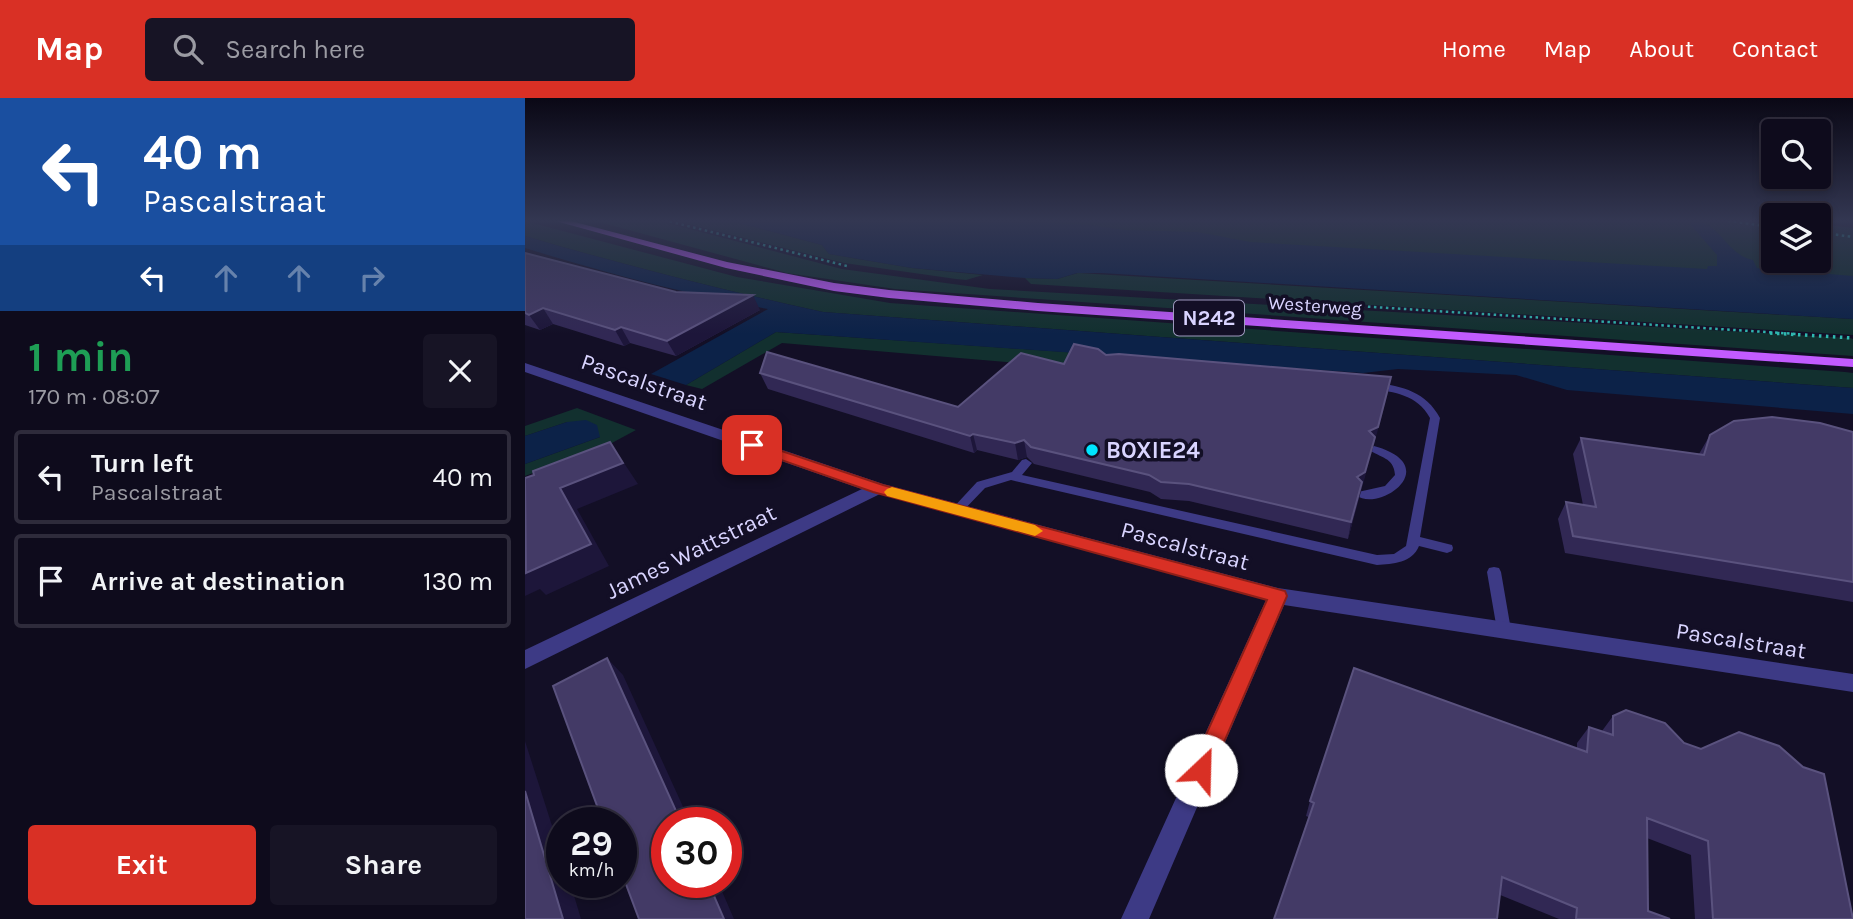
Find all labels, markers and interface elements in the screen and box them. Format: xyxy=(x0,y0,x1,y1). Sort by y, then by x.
search box xyxy=(145,18,635,81)
text: Map xyxy=(35,30,103,68)
icon: search xyxy=(169,30,207,68)
text: Search here xyxy=(225,34,365,65)
text: Home xyxy=(1442,35,1506,63)
text: Map xyxy=(1544,35,1591,63)
text: About xyxy=(1629,35,1694,63)
text: Contact xyxy=(1732,35,1818,63)
map controls xyxy=(1761,119,1831,273)
button: search xyxy=(1761,119,1831,189)
text: 40 m xyxy=(143,124,262,181)
icon: left xyxy=(28,126,119,217)
text: Pascalstraat xyxy=(143,183,326,220)
button: layers xyxy=(1761,203,1831,273)
icon: left xyxy=(134,259,172,297)
icon: ahead xyxy=(207,259,245,297)
icon: ahead xyxy=(280,259,318,297)
icon: right xyxy=(353,259,391,297)
street label: Westerweg xyxy=(1267,292,1363,320)
road number: N242 xyxy=(1174,300,1244,336)
text: 1 min xyxy=(28,332,133,382)
button: close xyxy=(423,334,497,408)
street label: Pascalstraat xyxy=(577,348,711,416)
text: 170 m · 08:07 xyxy=(28,383,160,410)
pin xyxy=(722,415,782,475)
icon: arrive xyxy=(733,426,771,464)
place label: BOXIE24 xyxy=(1106,437,1200,464)
marker: BOXIE24 xyxy=(1084,442,1100,458)
text: Turn left xyxy=(91,448,193,479)
icon: left xyxy=(32,458,70,496)
text: 40 m xyxy=(433,462,493,493)
text: Pascalstraat xyxy=(91,479,222,506)
street label: James Wattstraat xyxy=(602,499,781,605)
street label: Pascalstraat xyxy=(1118,516,1252,576)
icon: arrive xyxy=(32,562,70,600)
text: Arrive at destination xyxy=(91,566,345,597)
text: 130 m xyxy=(423,566,493,597)
street label: Pascalstraat xyxy=(1674,617,1808,665)
position arrow xyxy=(1164,733,1238,807)
speed limit sign: 30 xyxy=(651,807,742,898)
text: 29 xyxy=(570,823,613,864)
button: Exit xyxy=(28,825,256,905)
button: Share xyxy=(270,825,497,905)
text: km/h xyxy=(569,859,614,881)

